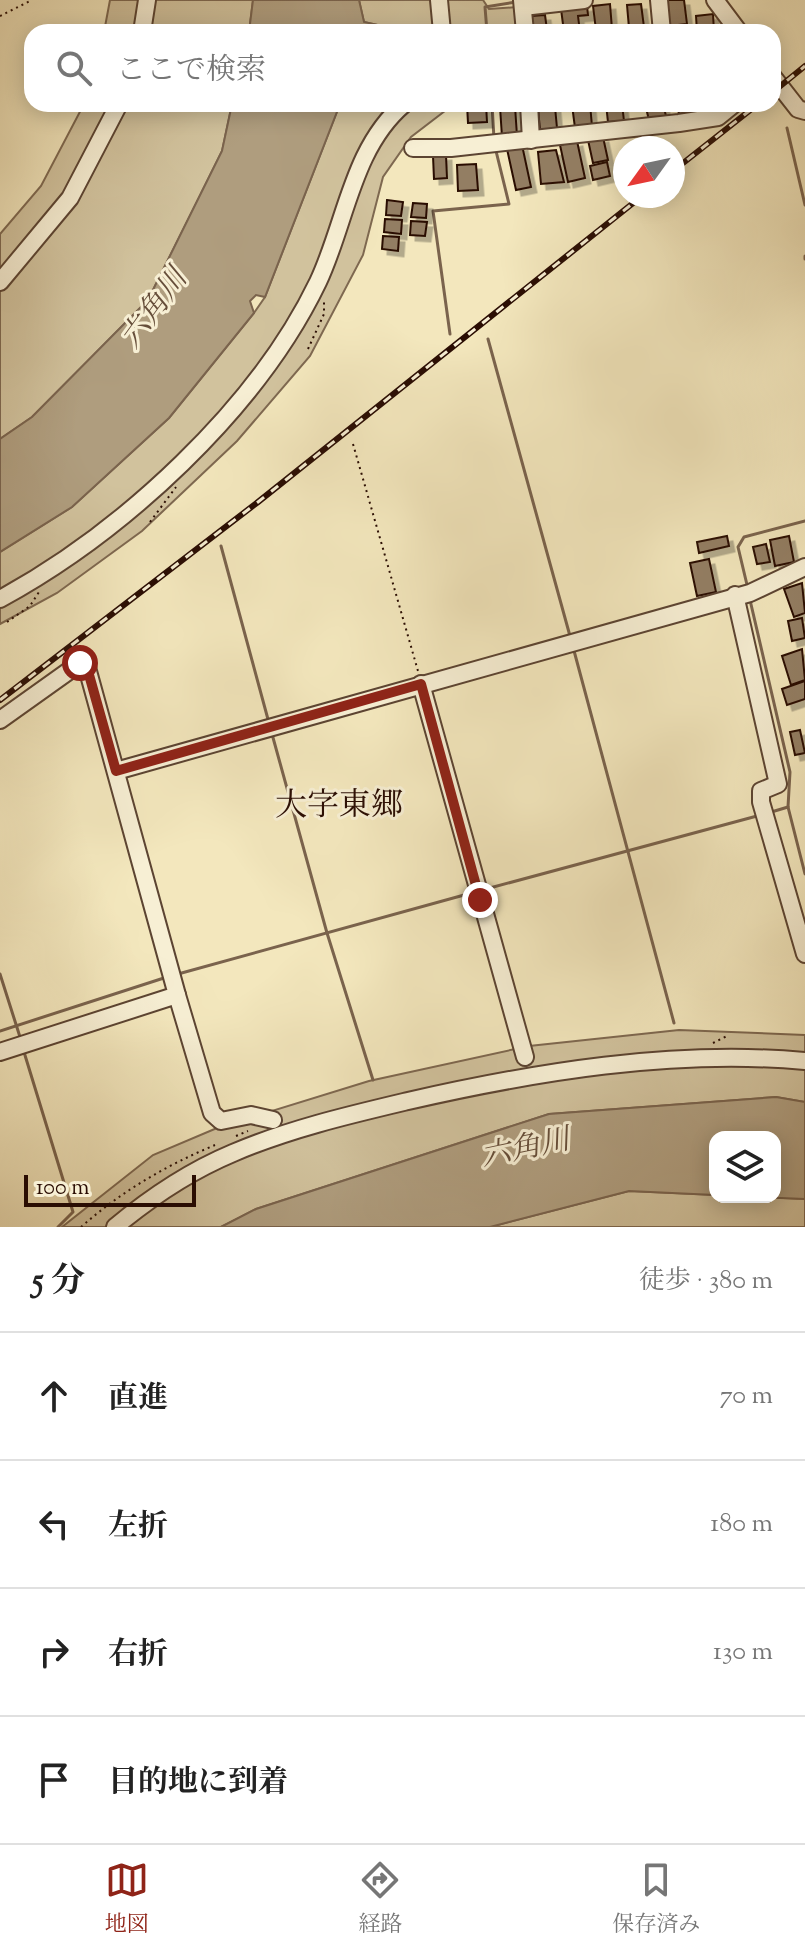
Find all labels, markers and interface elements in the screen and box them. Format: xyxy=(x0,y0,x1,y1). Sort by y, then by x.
search box xyxy=(24,24,781,112)
icon: search xyxy=(52,46,96,90)
text: ここで検索 xyxy=(116,50,266,93)
north arrow xyxy=(613,136,685,208)
water label: 六角川 xyxy=(111,258,201,359)
route start xyxy=(62,645,98,681)
district label: 大字東郷 xyxy=(275,784,403,830)
route end xyxy=(462,882,498,918)
water label: 六角川 xyxy=(477,1118,577,1180)
map controls xyxy=(709,1131,781,1203)
button: layers xyxy=(709,1131,781,1203)
scale bar xyxy=(24,1171,196,1207)
text: 100 m xyxy=(36,1173,89,1205)
text: 5 分 xyxy=(32,1258,85,1307)
text: 徒歩 · 380 m xyxy=(639,1263,773,1300)
icon: ahead xyxy=(32,1374,76,1418)
text: 直進 xyxy=(108,1378,168,1421)
text: 70 m xyxy=(720,1378,773,1415)
icon: left xyxy=(32,1502,76,1546)
text: 左折 xyxy=(108,1506,168,1549)
text: 180 m xyxy=(710,1506,773,1543)
icon: right xyxy=(32,1630,76,1674)
text: 右折 xyxy=(108,1634,168,1677)
text: 130 m xyxy=(713,1634,773,1671)
icon: arrive xyxy=(32,1758,76,1802)
text: 目的地に到着 xyxy=(108,1762,288,1805)
tab: 地図 xyxy=(105,1858,149,1942)
tab: 経路 xyxy=(358,1858,402,1942)
tab: 保存済み xyxy=(612,1858,700,1942)

